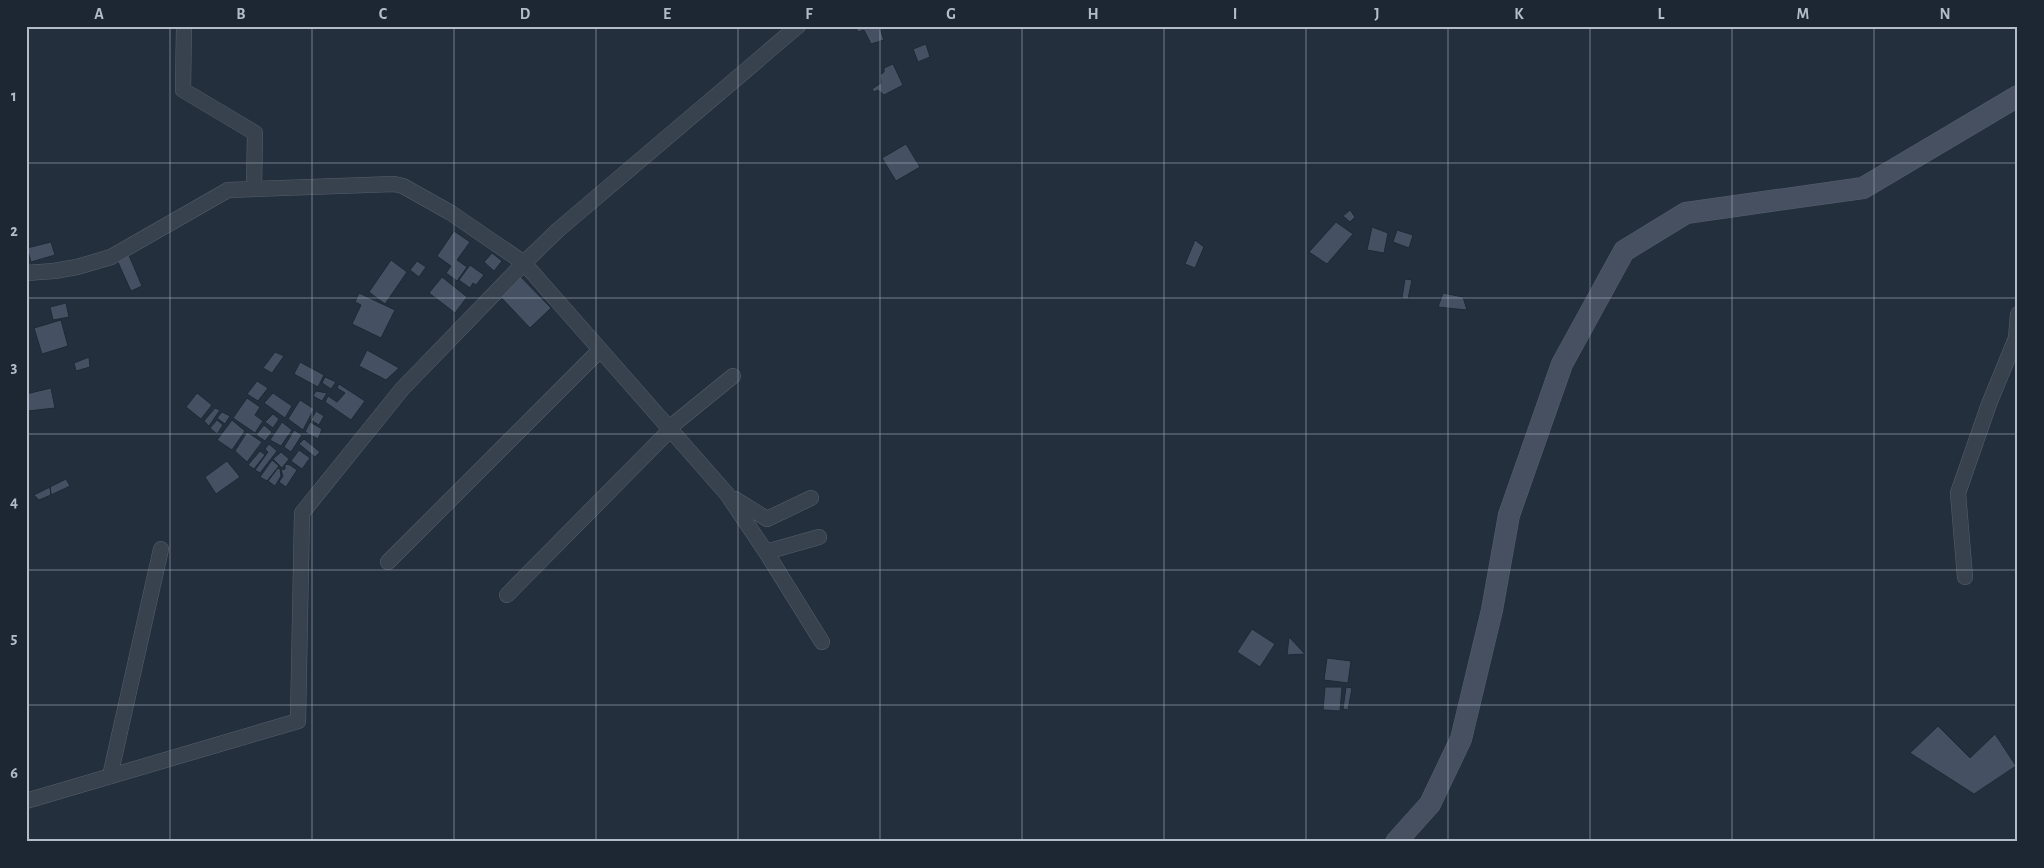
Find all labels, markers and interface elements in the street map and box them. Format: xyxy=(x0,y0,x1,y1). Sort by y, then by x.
text: A xyxy=(94,6,104,22)
text: B xyxy=(236,6,246,22)
text: C xyxy=(379,6,388,22)
text: D xyxy=(520,6,531,22)
text: E xyxy=(663,6,671,22)
text: F xyxy=(805,6,813,22)
text: G xyxy=(946,6,956,22)
text: H xyxy=(1087,6,1099,22)
text: I xyxy=(1233,6,1237,22)
text: J xyxy=(1374,6,1380,22)
text: K xyxy=(1514,6,1524,22)
text: L xyxy=(1658,6,1665,22)
text: M xyxy=(1797,6,1809,22)
text: N xyxy=(1939,6,1951,22)
text: 1 xyxy=(11,88,17,104)
text: 2 xyxy=(10,223,18,239)
text: 3 xyxy=(11,359,18,375)
text: 4 xyxy=(10,494,18,510)
text: 5 xyxy=(11,630,18,646)
text: 6 xyxy=(10,765,18,781)

